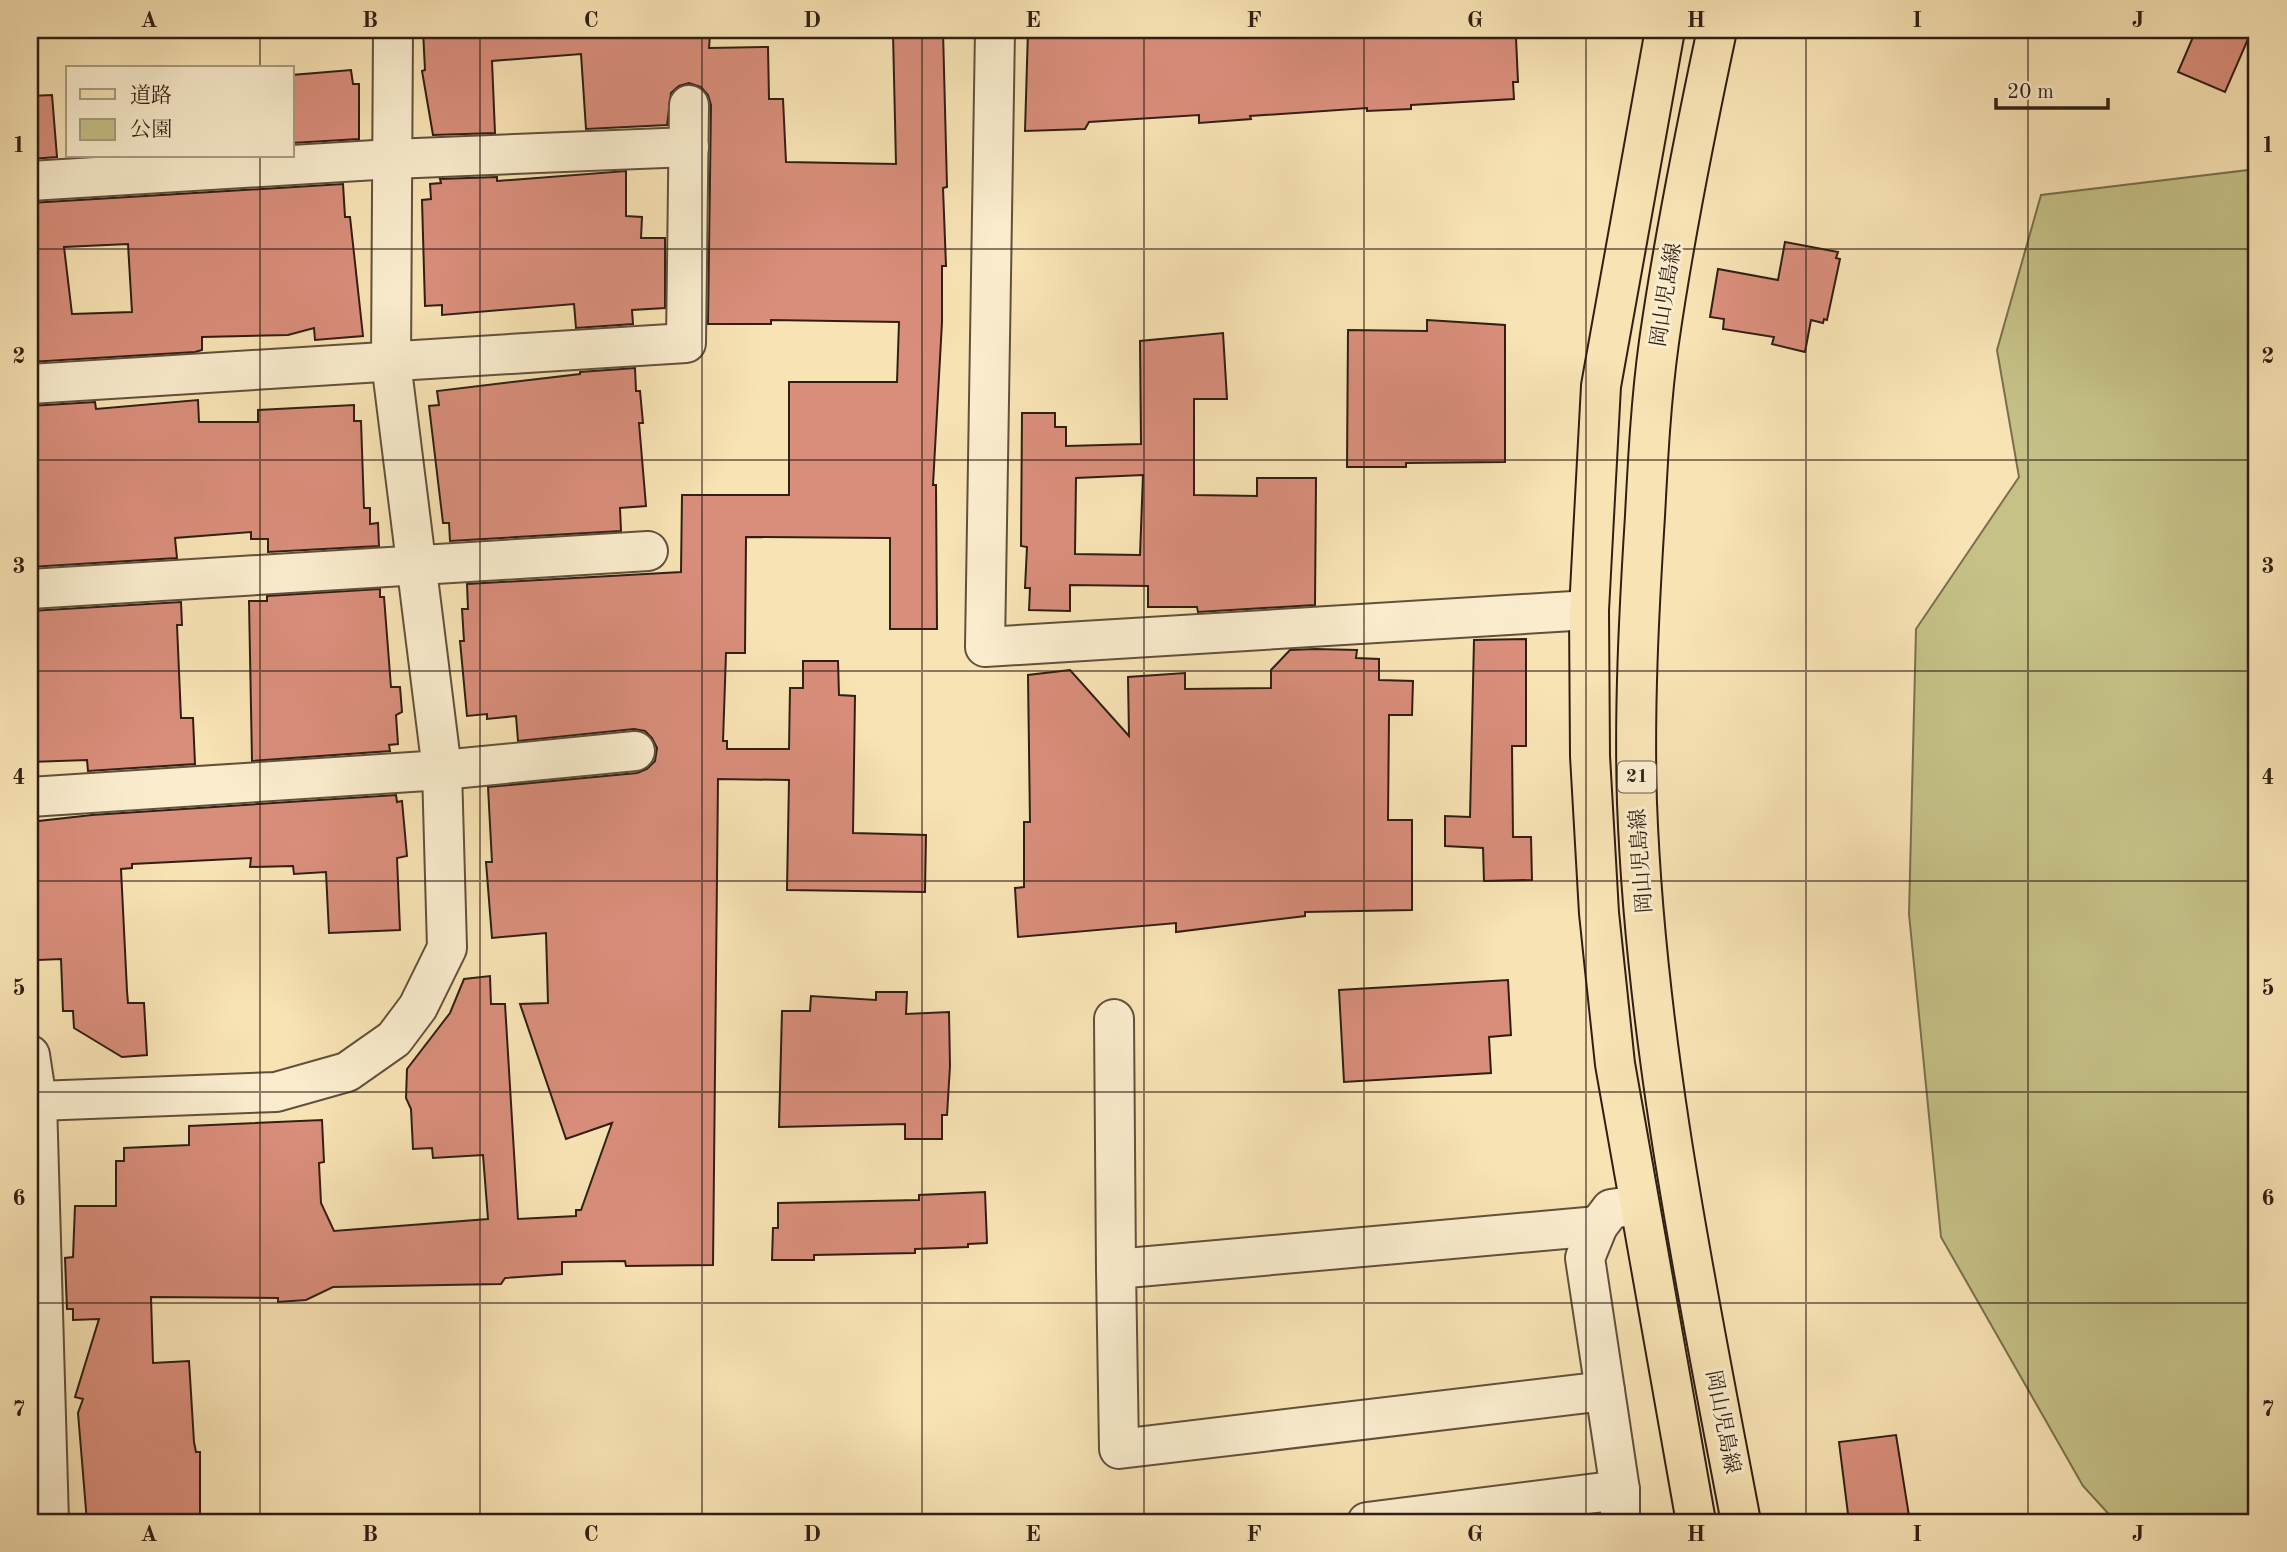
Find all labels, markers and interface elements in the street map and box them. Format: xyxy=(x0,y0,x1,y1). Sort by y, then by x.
text: A xyxy=(140,9,158,32)
text: B xyxy=(362,9,378,32)
text: C xyxy=(583,9,599,32)
text: D xyxy=(803,9,821,32)
text: E xyxy=(1025,9,1041,32)
text: F xyxy=(1246,9,1262,32)
text: G xyxy=(1467,9,1483,32)
text: H xyxy=(1687,9,1705,32)
text: I xyxy=(1912,9,1922,32)
text: J xyxy=(2132,9,2144,32)
legend xyxy=(66,66,294,158)
scale bar xyxy=(1996,66,2108,110)
text: 20 m xyxy=(2007,82,2054,103)
text: 道路 xyxy=(130,84,172,107)
text: 公園 xyxy=(130,118,172,141)
text: 1 xyxy=(12,134,26,157)
text: 1 xyxy=(2261,134,2275,157)
street label: 岡山児島線 xyxy=(1646,241,1686,348)
text: 2 xyxy=(12,345,26,368)
text: 2 xyxy=(2261,345,2275,368)
text: 3 xyxy=(12,555,26,578)
text: 3 xyxy=(2261,555,2275,578)
road number: 21 xyxy=(1618,762,1656,792)
text: 4 xyxy=(12,766,26,789)
text: 4 xyxy=(2261,766,2275,789)
street label: 岡山児島線 xyxy=(1626,808,1656,914)
text: 5 xyxy=(12,977,26,1000)
text: 5 xyxy=(2261,977,2275,1000)
text: 6 xyxy=(12,1187,26,1210)
text: 6 xyxy=(2261,1187,2275,1210)
street label: 岡山児島線 xyxy=(1702,1368,1744,1476)
text: 7 xyxy=(12,1398,26,1421)
text: 7 xyxy=(2261,1398,2275,1421)
text: A xyxy=(140,1523,158,1546)
text: B xyxy=(362,1523,378,1546)
text: C xyxy=(583,1523,599,1546)
text: D xyxy=(803,1523,821,1546)
text: E xyxy=(1025,1523,1041,1546)
text: F xyxy=(1246,1523,1262,1546)
text: G xyxy=(1467,1523,1483,1546)
text: H xyxy=(1687,1523,1705,1546)
text: I xyxy=(1912,1523,1922,1546)
text: J xyxy=(2132,1523,2144,1546)

